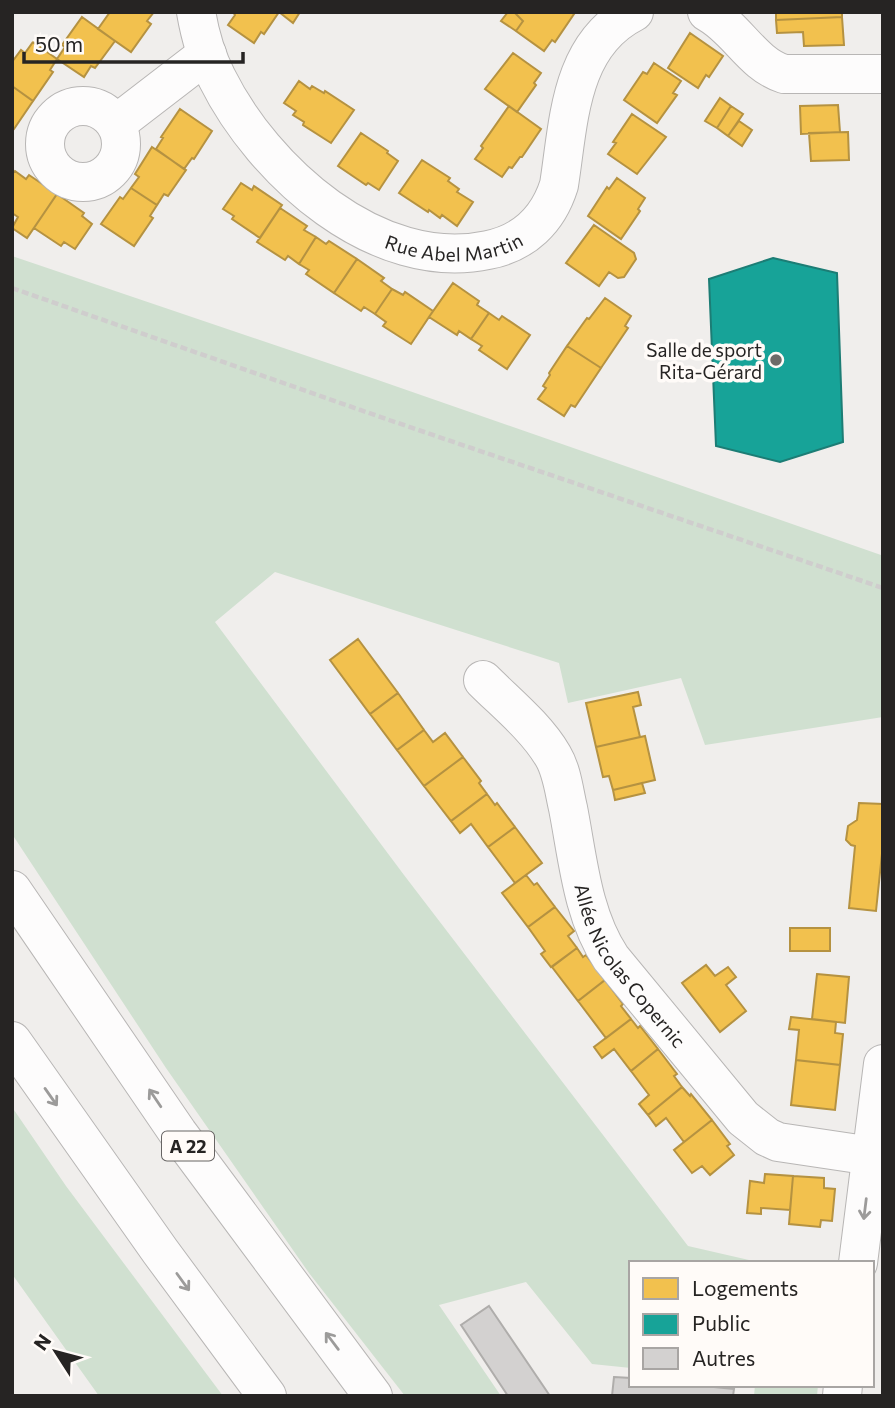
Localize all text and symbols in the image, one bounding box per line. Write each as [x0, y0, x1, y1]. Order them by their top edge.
scale bar [24, 21, 243, 65]
text: 50 m [35, 31, 83, 56]
street label: Rue Abel Martin [382, 227, 526, 265]
place label: Salle de sport Rita-Gérard [646, 338, 762, 383]
marker: Salle de sport Rita-Gérard [768, 352, 784, 368]
street label: Allée Nicolas Copernic [571, 881, 691, 1052]
one-way arrow [44, 1087, 58, 1106]
one-way arrow [147, 1089, 162, 1108]
road number: A 22 [162, 1132, 214, 1161]
one-way arrow [859, 1197, 872, 1220]
legend [629, 1261, 874, 1387]
one-way arrow [175, 1272, 190, 1291]
text: Logements [692, 1275, 798, 1300]
text: Public [692, 1310, 750, 1335]
north arrow [21, 1317, 91, 1387]
text: N [28, 1329, 55, 1354]
one-way arrow [325, 1332, 340, 1351]
text: Autres [692, 1345, 755, 1370]

